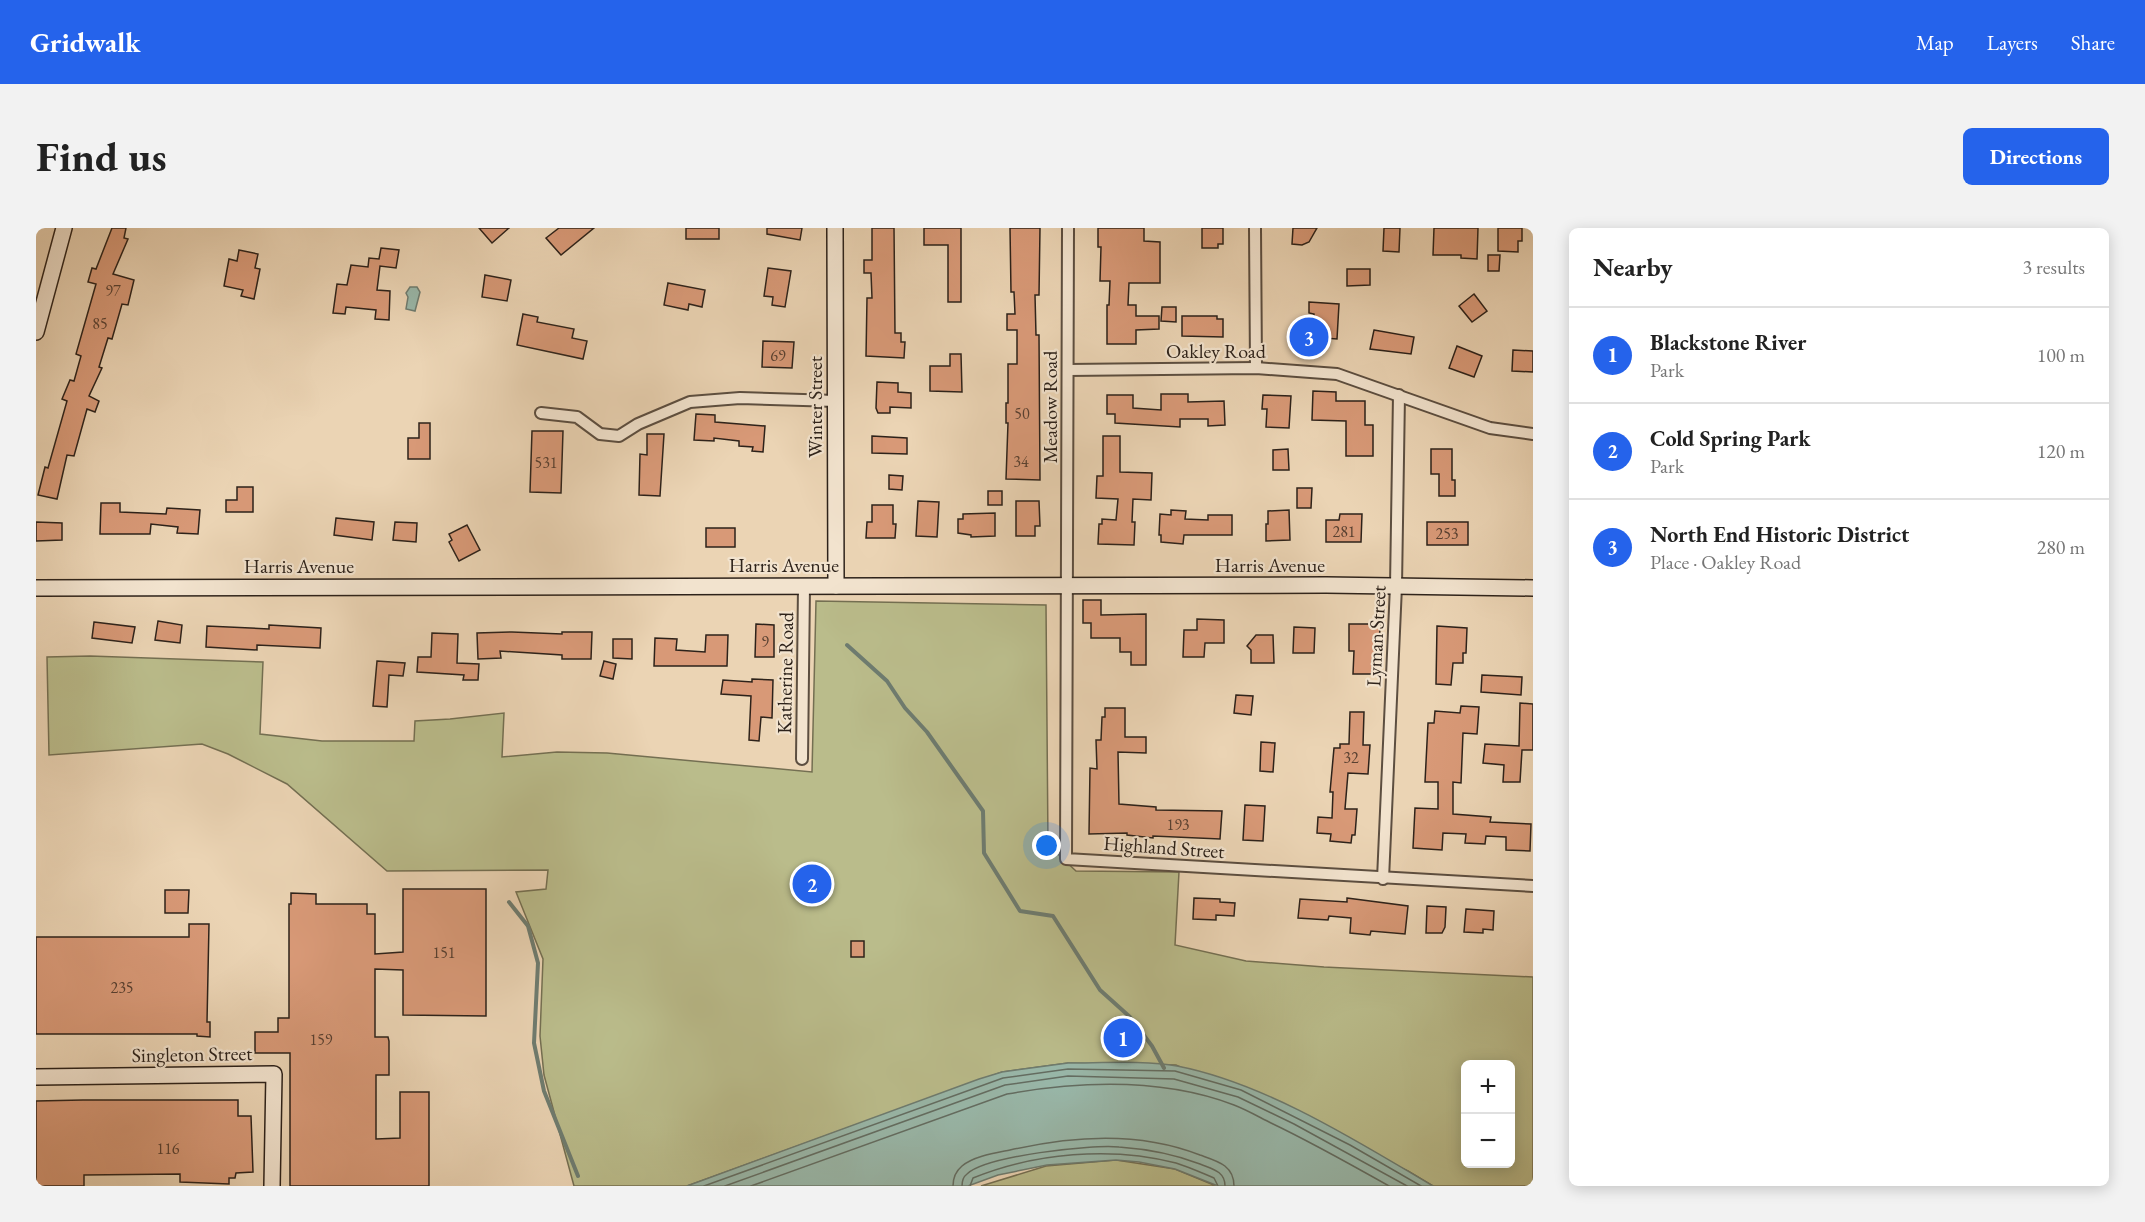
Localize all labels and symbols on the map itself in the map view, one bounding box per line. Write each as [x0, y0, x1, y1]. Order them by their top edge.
house number: 97 [105, 280, 121, 301]
house number: 85 [92, 313, 108, 334]
pin: 3 [1290, 314, 1328, 360]
street label: Oakley Road [1166, 338, 1267, 364]
house number: 69 [770, 345, 786, 366]
street label: Meadow Road [1037, 350, 1063, 463]
street label: Winter Street [802, 355, 828, 458]
house number: 50 [1014, 403, 1030, 424]
house number: 34 [1013, 451, 1029, 472]
house number: 531 [534, 452, 558, 473]
house number: 281 [1332, 521, 1356, 542]
house number: 253 [1435, 523, 1459, 544]
street label: Harris Avenue [729, 552, 839, 578]
street label: Harris Avenue [1215, 552, 1325, 578]
street label: Harris Avenue [244, 553, 354, 579]
street label: Lyman Street [1360, 584, 1392, 687]
street label: Katherine Road [771, 611, 799, 734]
house number: 9 [761, 631, 769, 652]
house number: 32 [1343, 747, 1359, 768]
house number: 193 [1166, 814, 1190, 835]
street label: Highland Street [1102, 830, 1226, 864]
your location [1032, 831, 1061, 860]
pin: 2 [792, 862, 832, 906]
house number: 151 [432, 942, 456, 963]
house number: 235 [110, 977, 134, 998]
pin: 1 [1104, 1016, 1142, 1060]
house number: 159 [309, 1029, 333, 1050]
street label: Singleton Street [131, 1040, 253, 1068]
house number: 116 [156, 1138, 180, 1159]

